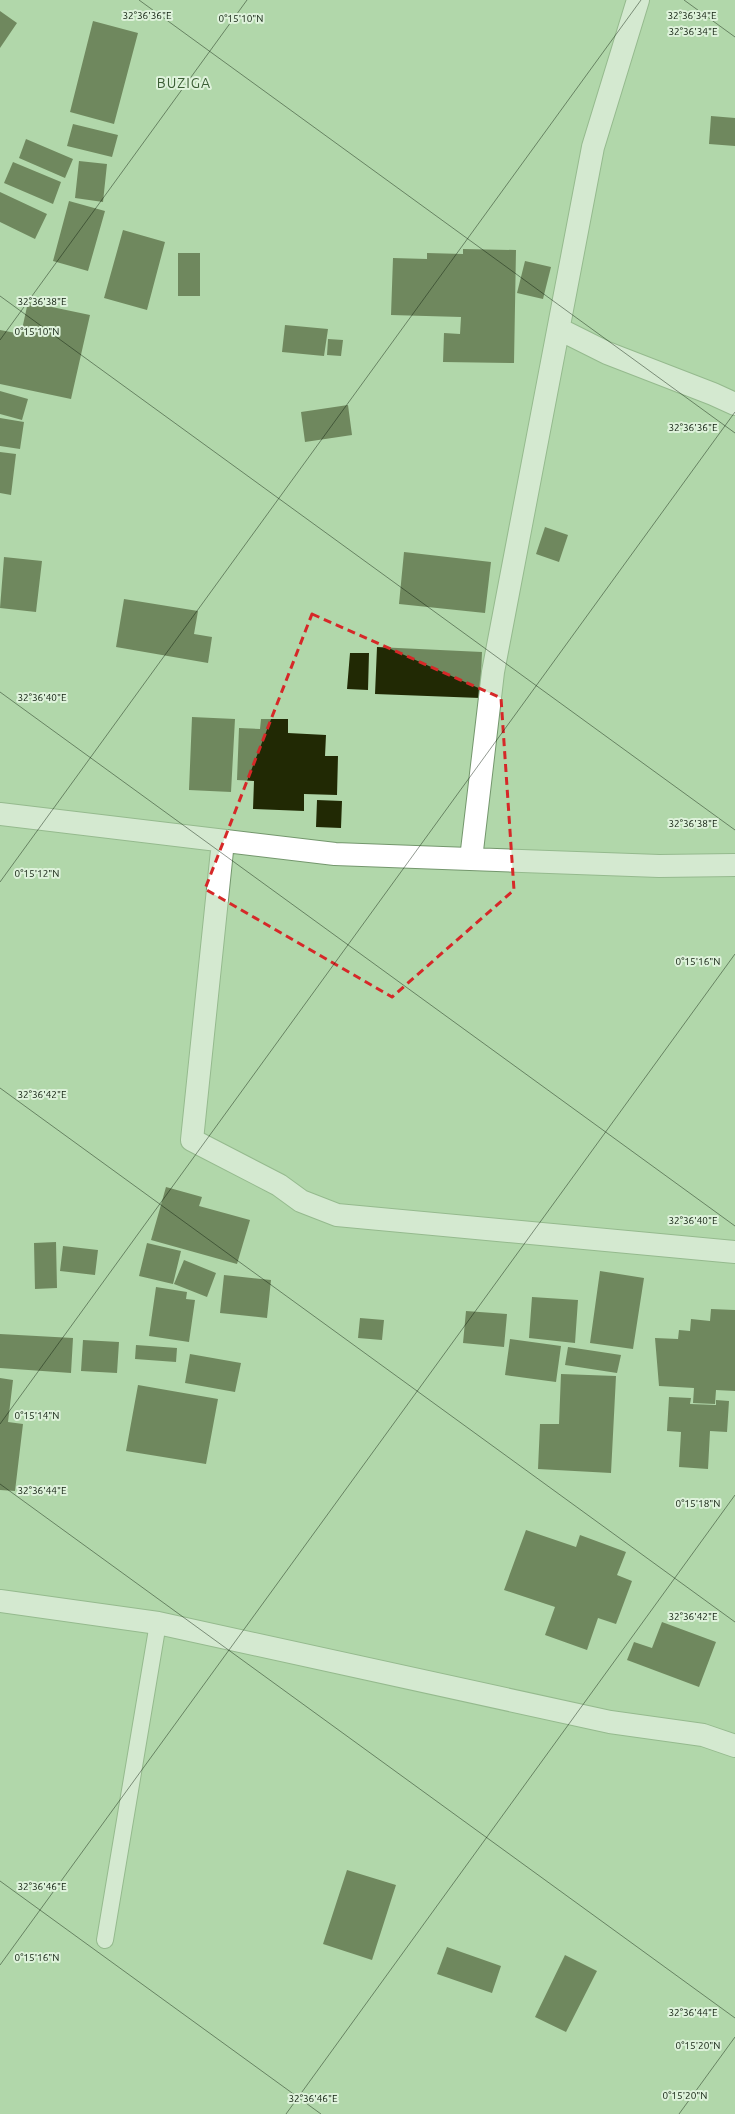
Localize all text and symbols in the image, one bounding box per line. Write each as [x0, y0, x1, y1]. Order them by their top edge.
text: 32°36'36"E [122, 10, 172, 21]
text: 32°36'34"E [667, 10, 717, 21]
text: 0°15'10"N [219, 13, 263, 24]
text: 32°36'34"E [668, 26, 718, 37]
district label: BUZIGA [157, 75, 211, 91]
text: 32°36'38"E [17, 296, 67, 307]
text: 0°15'10"N [15, 326, 59, 337]
text: 32°36'36"E [668, 422, 718, 433]
text: 32°36'40"E [17, 692, 67, 703]
text: 32°36'38"E [668, 818, 718, 829]
text: 0°15'12"N [15, 868, 59, 879]
text: 0°15'16"N [676, 956, 720, 967]
text: 32°36'42"E [17, 1089, 67, 1100]
text: 32°36'40"E [668, 1215, 718, 1226]
text: 0°15'14"N [15, 1410, 59, 1421]
text: 32°36'44"E [17, 1485, 67, 1496]
text: 0°15'18"N [676, 1498, 720, 1509]
text: 32°36'42"E [668, 1611, 718, 1622]
text: 32°36'46"E [17, 1881, 67, 1892]
text: 0°15'16"N [15, 1952, 59, 1963]
text: 32°36'44"E [668, 2007, 718, 2018]
text: 0°15'20"N [676, 2040, 720, 2051]
text: 0°15'20"N [663, 2090, 707, 2101]
text: 32°36'46"E [288, 2093, 338, 2104]

